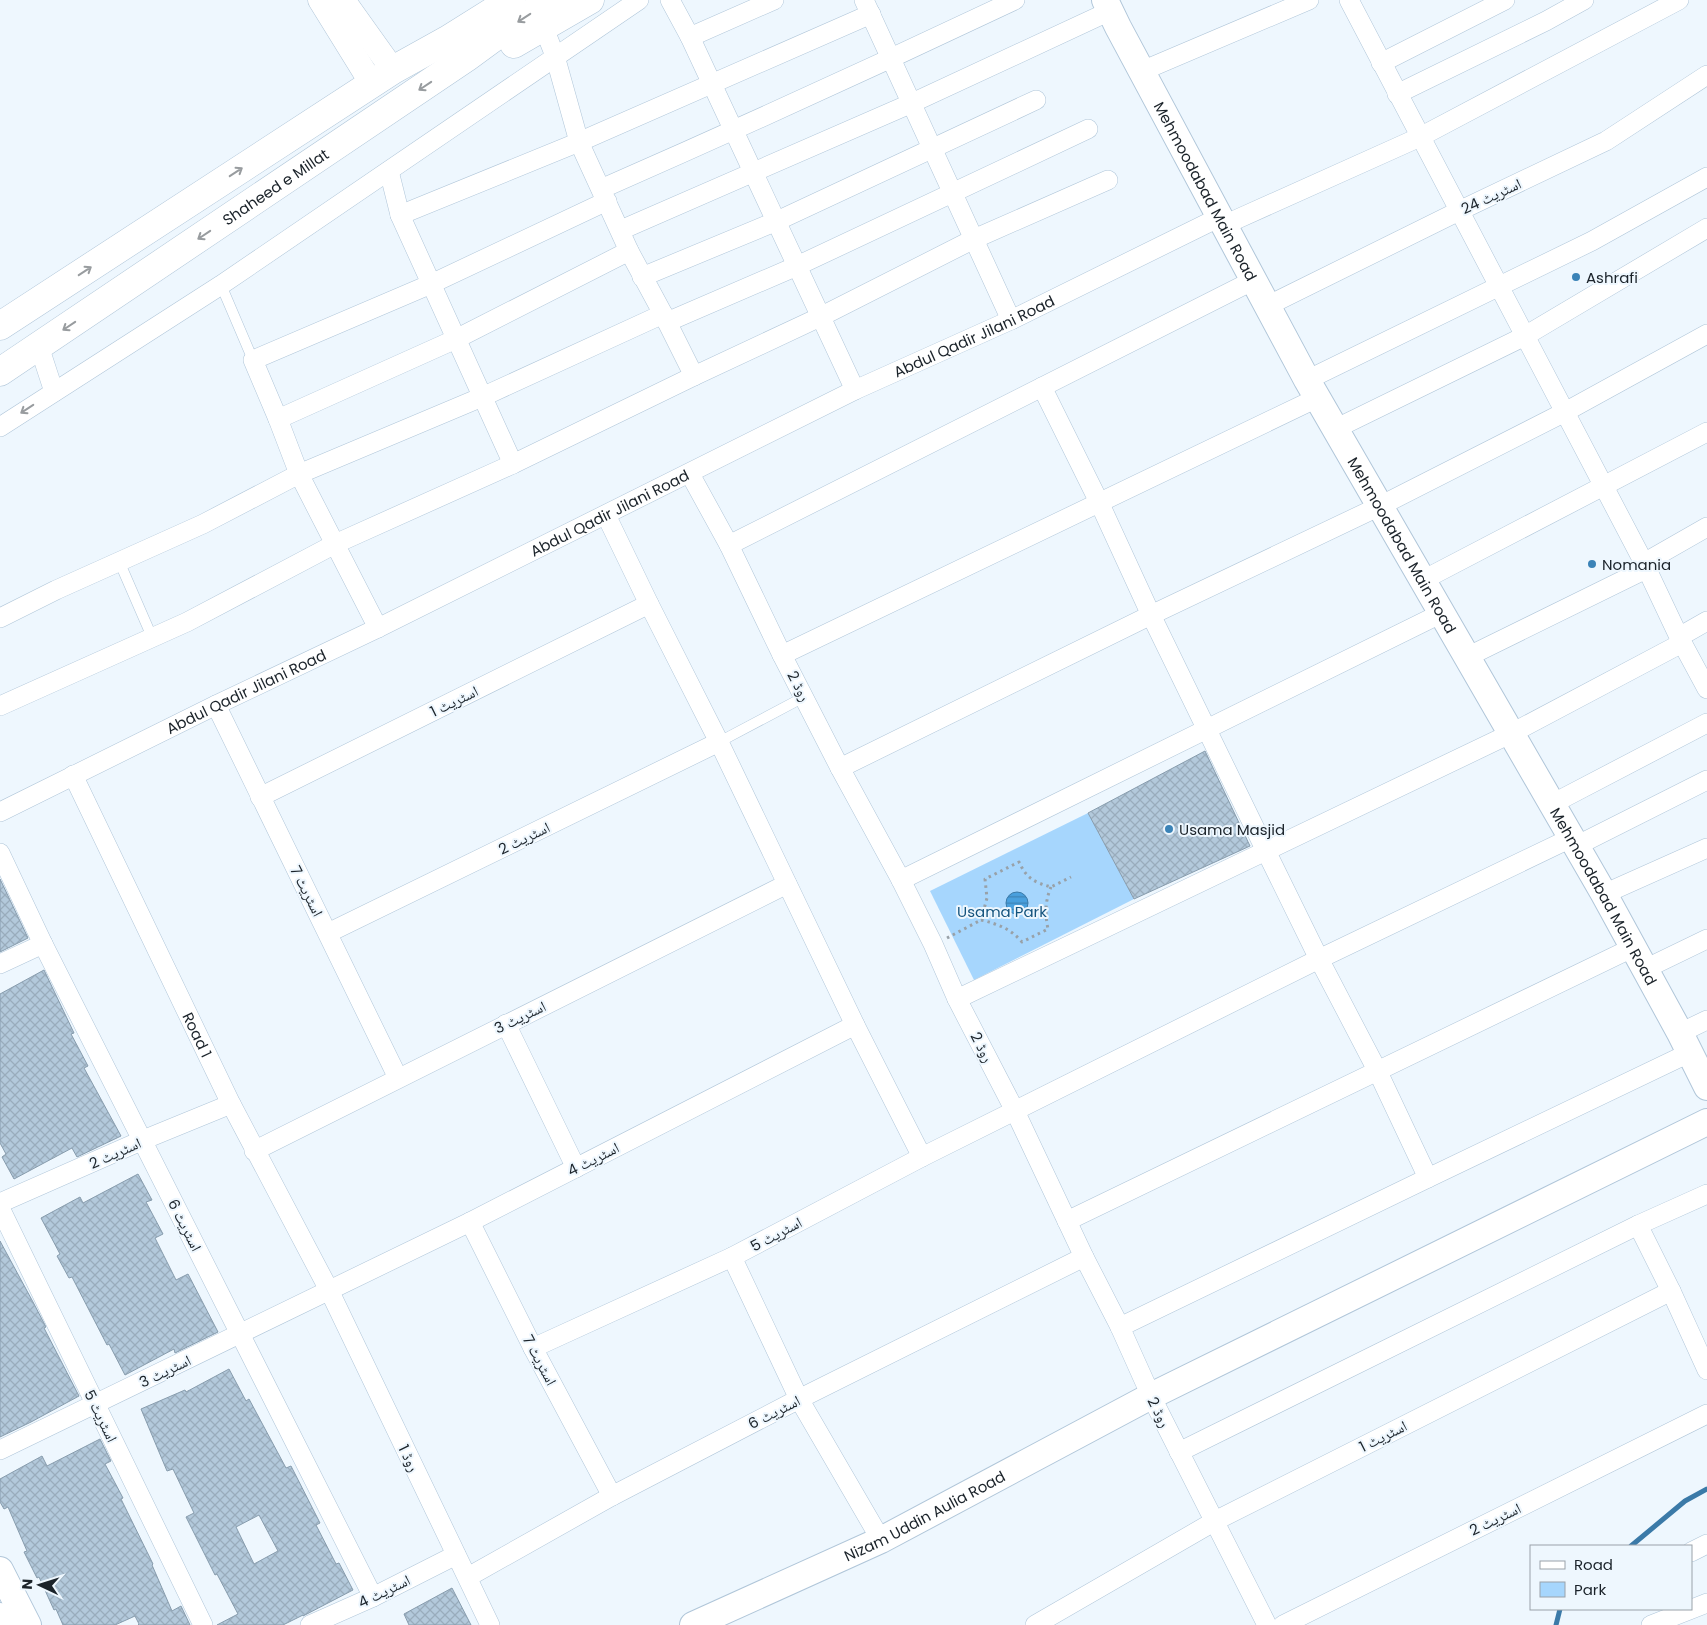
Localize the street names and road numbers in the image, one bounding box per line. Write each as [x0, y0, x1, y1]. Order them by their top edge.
street label: Mehmoodabad Main Road [1149, 98, 1262, 284]
street label: Shaheed e Millat [218, 143, 333, 230]
street label: اسٹریٹ 24 [1457, 173, 1525, 219]
street label: Abdul Qadir Jilani Road [890, 290, 1058, 382]
street label: Mehmoodabad Main Road [1343, 453, 1462, 637]
street label: Abdul Qadir Jilani Road [526, 464, 692, 561]
street label: Abdul Qadir Jilani Road [162, 644, 329, 739]
street label: روڈ 2 [782, 667, 816, 705]
street label: اسٹریٹ 1 [426, 680, 482, 722]
street label: Mehmoodabad Main Road [1546, 804, 1662, 989]
street label: اسٹریٹ 2 [495, 817, 553, 859]
street label: اسٹریٹ 7 [285, 862, 329, 920]
street label: اسٹریٹ 3 [491, 995, 549, 1039]
street label: Road 1 [178, 1009, 217, 1061]
street label: روڈ 2 [965, 1028, 999, 1066]
street label: اسٹریٹ 2 [86, 1132, 144, 1174]
street label: اسٹریٹ 4 [563, 1137, 623, 1181]
street label: اسٹریٹ 6 [163, 1195, 207, 1255]
street label: اسٹریٹ 5 [746, 1212, 806, 1256]
street label: اسٹریٹ 7 [518, 1331, 562, 1389]
street label: اسٹریٹ 3 [136, 1349, 194, 1393]
street label: اسٹریٹ 5 [79, 1386, 123, 1446]
street label: اسٹریٹ 6 [744, 1390, 804, 1434]
street label: روڈ 2 [1143, 1393, 1175, 1431]
street label: اسٹریٹ 1 [1355, 1415, 1411, 1457]
street label: روڈ 1 [393, 1441, 425, 1475]
street label: Nizam Uddin Aulia Road [841, 1465, 1009, 1566]
street label: اسٹریٹ 2 [1466, 1498, 1524, 1540]
street label: اسٹریٹ 4 [354, 1569, 414, 1613]

